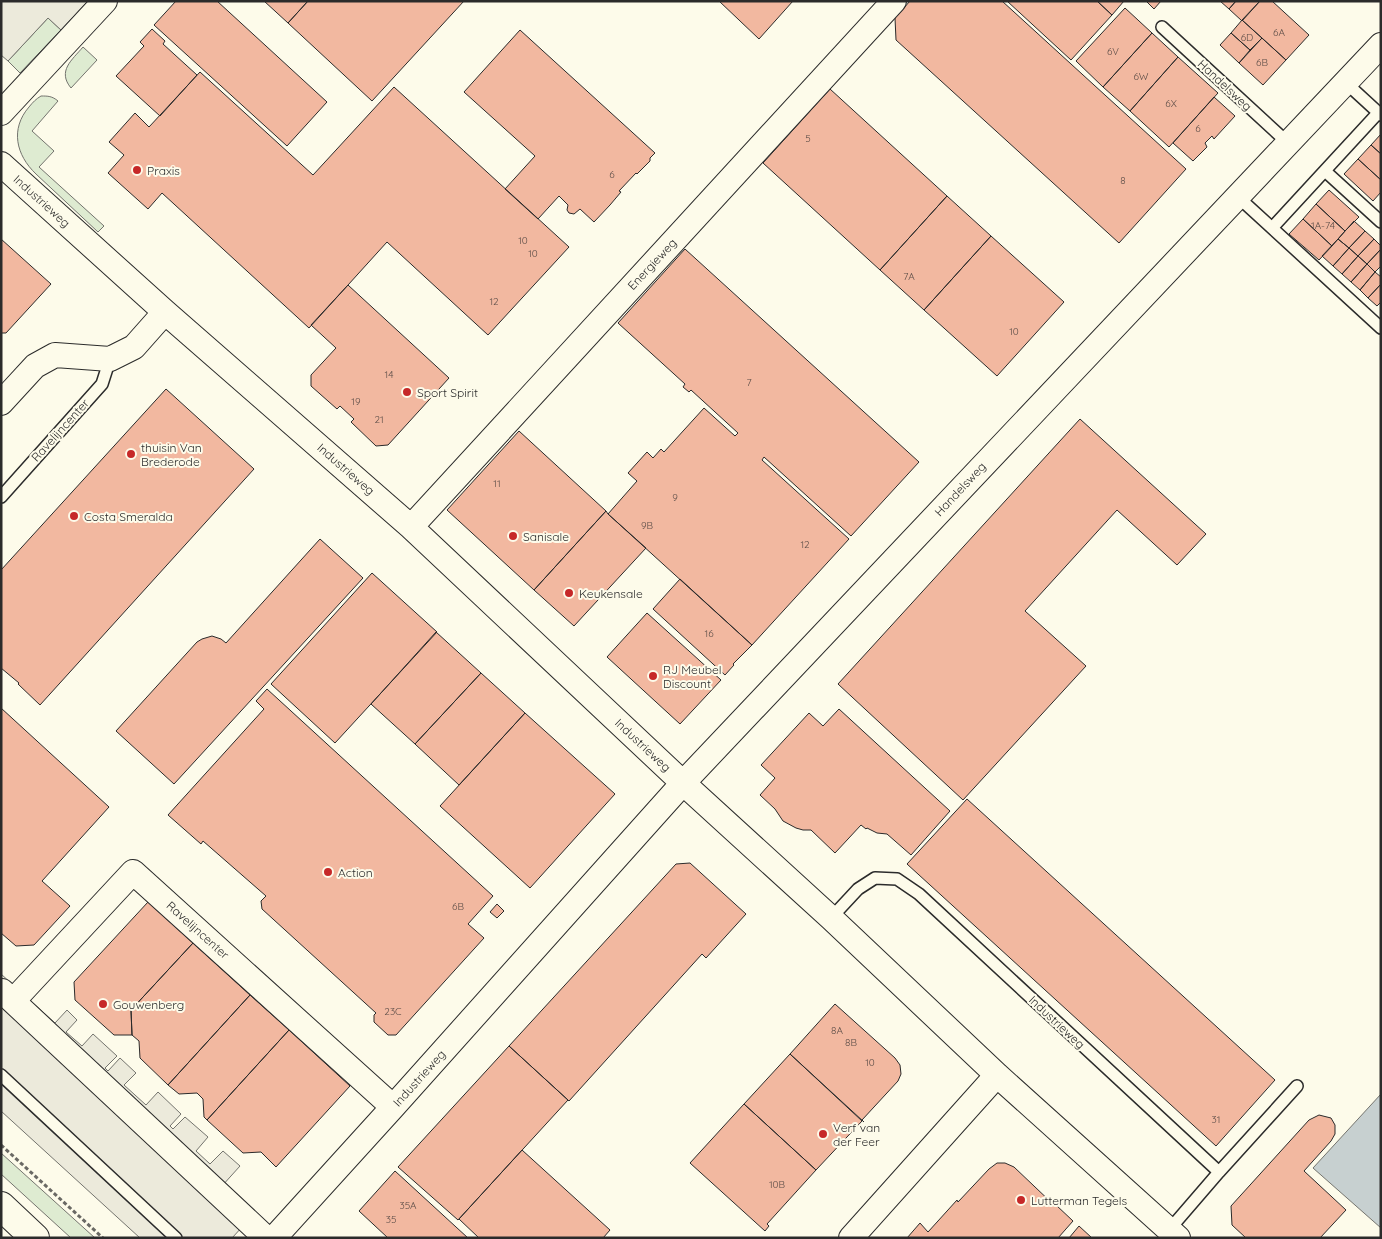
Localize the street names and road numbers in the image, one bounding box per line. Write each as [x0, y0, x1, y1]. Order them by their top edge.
street label: Handelsweg [1195, 56, 1255, 114]
street label: Industrieweg [11, 172, 73, 230]
street label: Energieweg [624, 235, 680, 293]
street label: Ravelijncenter [28, 395, 92, 464]
street label: Industrieweg [314, 440, 378, 498]
street label: Handelsweg [931, 459, 989, 519]
street label: Industrieweg [612, 715, 674, 775]
street label: Ravelijncenter [164, 898, 233, 962]
street label: Industrieweg [1026, 992, 1088, 1052]
street label: Industrieweg [390, 1047, 448, 1109]

